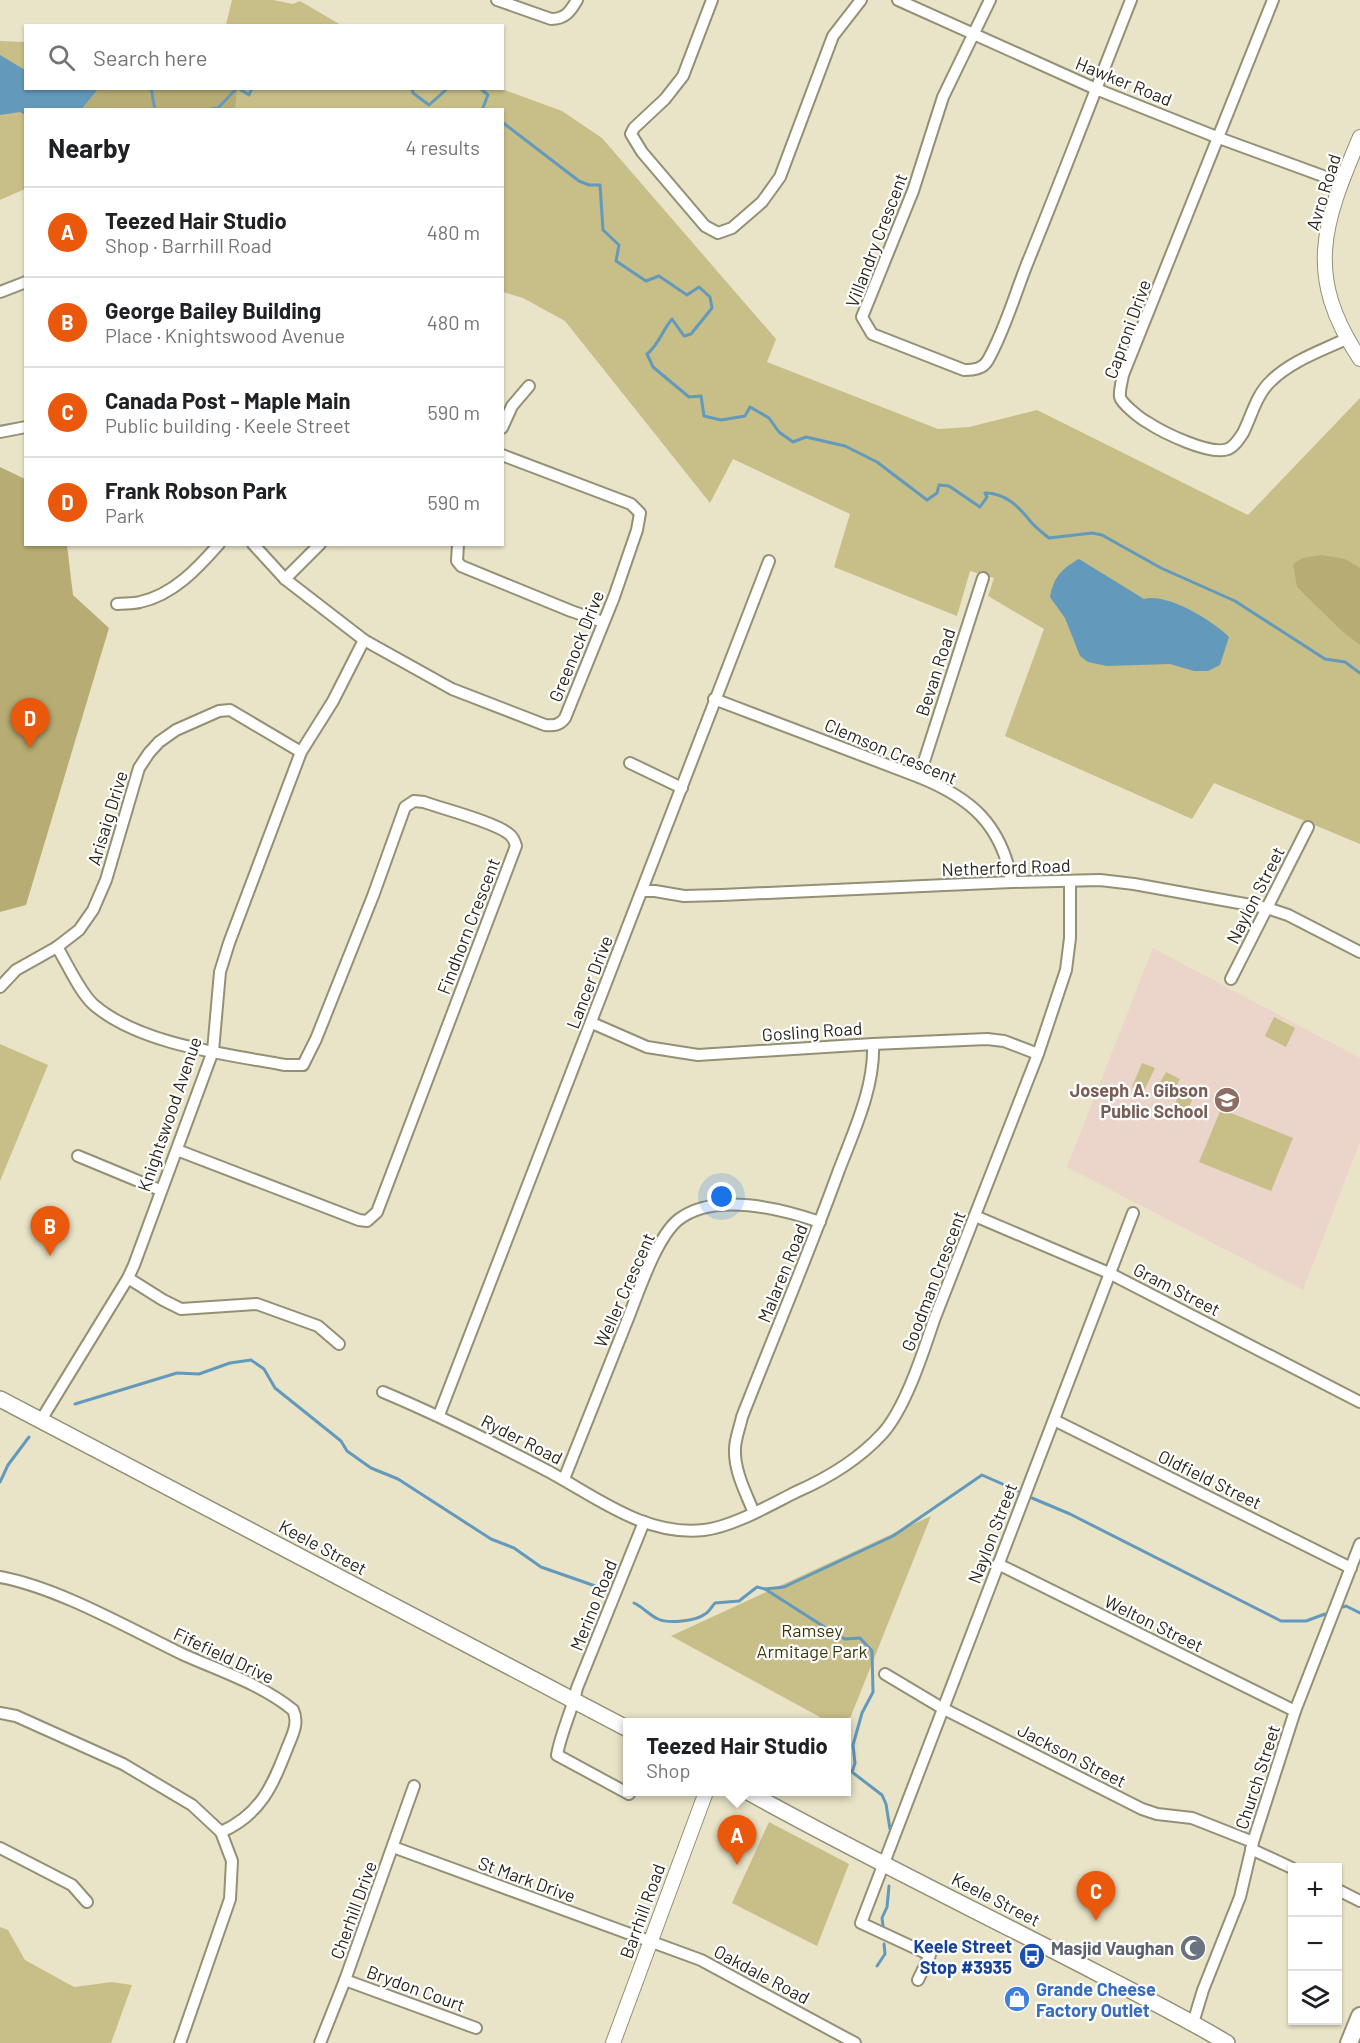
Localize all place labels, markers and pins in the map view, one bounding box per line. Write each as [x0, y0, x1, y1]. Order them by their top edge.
pin: D [10, 698, 50, 748]
place label: Joseph A. Gibson Public School [1070, 1079, 1208, 1122]
school or university icon: Joseph A. Gibson Public School [1212, 1085, 1242, 1115]
pin: B [31, 1206, 70, 1256]
pin: A [718, 1816, 756, 1865]
pin: C [1076, 1872, 1116, 1921]
mosque icon: Masjid Vaughan [1178, 1933, 1208, 1963]
place label: Keele Street Stop #3935 [913, 1935, 1012, 1978]
place label: Masjid Vaughan [1051, 1937, 1174, 1959]
bus stop icon: Keele Street Stop #3935 [1017, 1941, 1047, 1971]
place label: Grande Cheese Factory Outlet [1036, 1978, 1156, 2021]
shop icon: Grande Cheese Factory Outlet [1002, 1984, 1032, 2014]

